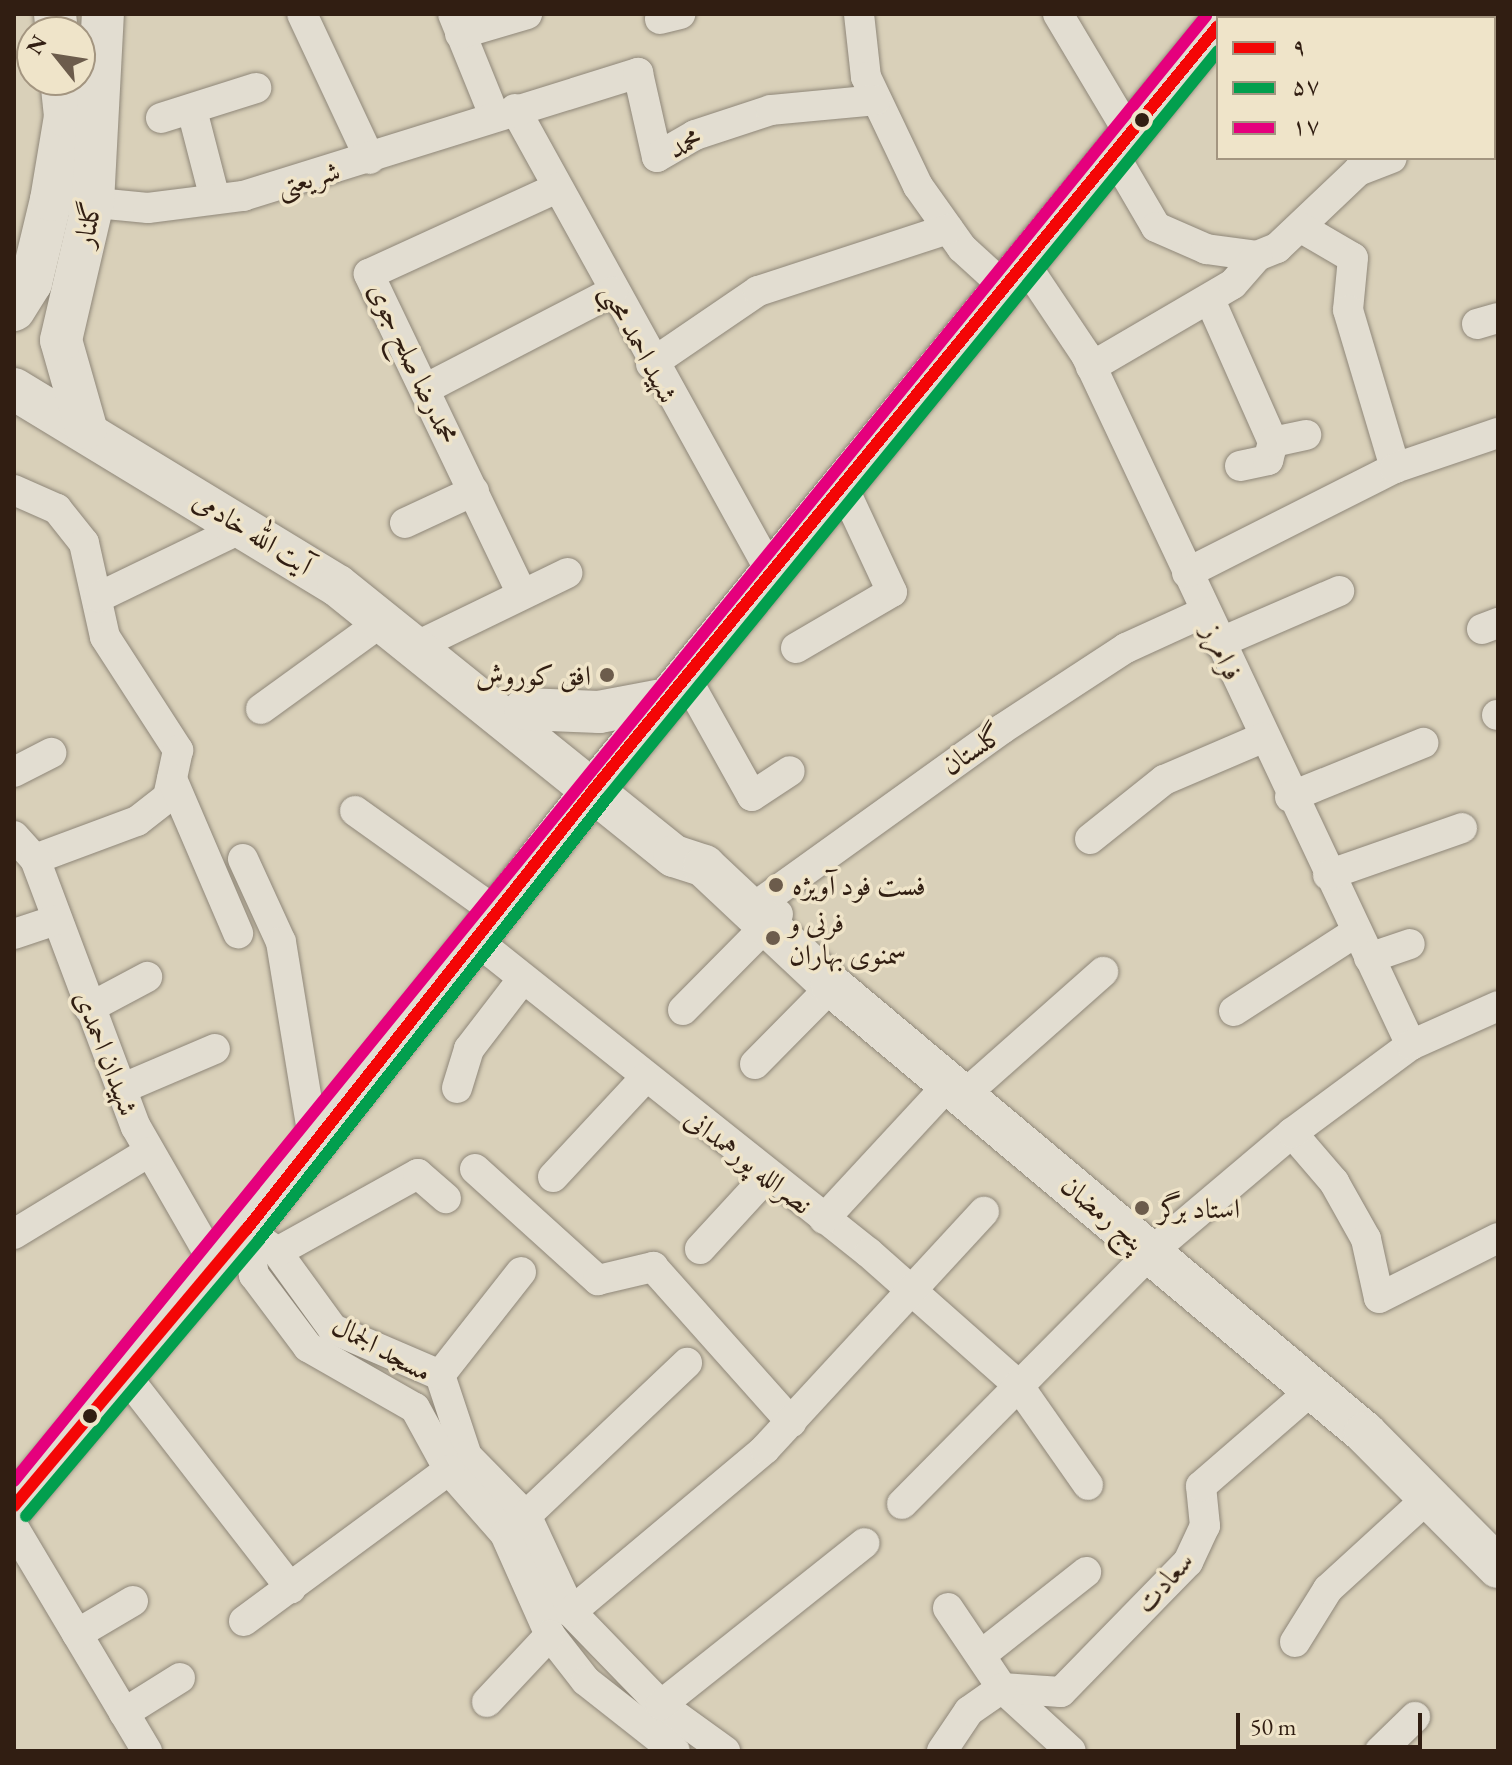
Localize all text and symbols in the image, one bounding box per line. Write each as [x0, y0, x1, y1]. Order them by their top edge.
north arrow [16, 16, 96, 96]
legend [1216, 16, 1496, 160]
text: N [20, 30, 54, 60]
text: ۹ [1292, 30, 1306, 61]
text: ۵۷ [1292, 70, 1320, 101]
text: ۱۷ [1292, 110, 1320, 141]
unlabelled marker [1134, 112, 1150, 128]
street label: محمد [663, 121, 707, 165]
street label: شریعتی [272, 153, 344, 203]
street label: گلنار [66, 198, 108, 250]
street label: محمدرضا صلح جوی [362, 277, 466, 449]
street label: شهید احمد محبی [594, 277, 686, 409]
street label: آیت الله خادمی [187, 482, 319, 582]
street label: فرامرز [1196, 619, 1250, 685]
place label: افق کوروش [476, 658, 591, 692]
marker: افق کوروش [598, 666, 616, 684]
street label: گلستان [935, 716, 1009, 782]
place label: فست فود آویژه [792, 868, 926, 902]
marker: فست فود آویژه [767, 876, 785, 894]
place label: فرنی و سمنوی بهاران [789, 905, 907, 971]
marker: فرنی و سمنوی بهاران [764, 929, 782, 947]
street label: شهیدان احمدی [68, 986, 146, 1120]
street label: نصرالله پورهمدانی [679, 1101, 819, 1221]
street label: پنج رمضان [1054, 1168, 1154, 1258]
place label: استاد برگر [1158, 1191, 1240, 1225]
marker: استاد برگر [1133, 1199, 1151, 1217]
street label: مسجد الجمال [326, 1308, 438, 1388]
unlabelled marker [82, 1408, 98, 1424]
street label: سعادت [1128, 1544, 1200, 1620]
scale bar [1240, 1697, 1426, 1747]
text: 50 m [1250, 1711, 1297, 1742]

